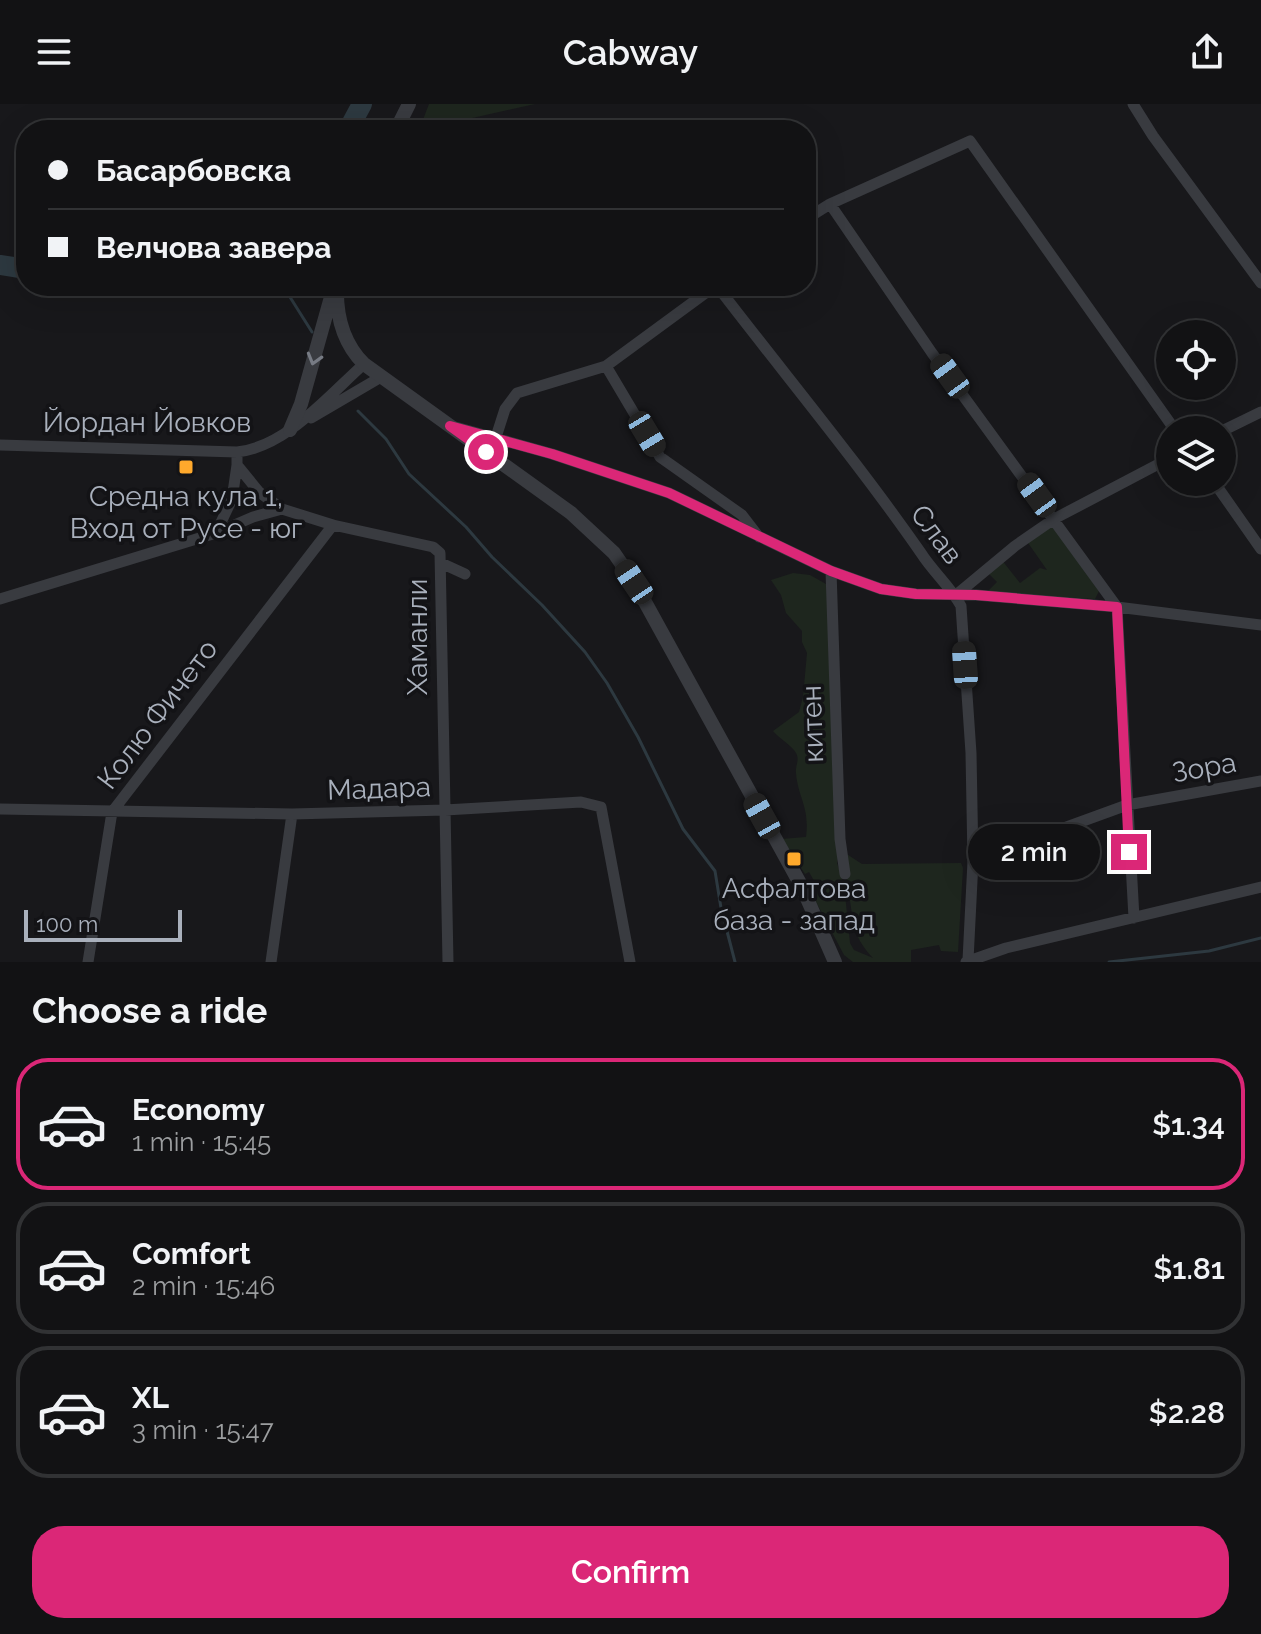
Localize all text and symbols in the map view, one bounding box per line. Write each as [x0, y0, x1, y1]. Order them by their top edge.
icon: menu [32, 30, 76, 74]
icon: share [1185, 30, 1229, 74]
text: Cabway [563, 31, 698, 73]
text: Басарбовска [96, 153, 291, 188]
text: Велчова завера [96, 230, 332, 265]
map controls [1156, 320, 1236, 496]
button: locate [1156, 320, 1236, 400]
car [926, 350, 974, 402]
one-way arrow [307, 351, 323, 365]
street label: Йордан Йовков [43, 406, 251, 439]
car [624, 407, 670, 461]
button: layers [1156, 416, 1236, 496]
route start [468, 434, 504, 470]
marker: Средна кула 1, Вход от Русе - юг [177, 458, 195, 476]
car [1013, 469, 1061, 521]
place label: Средна кула 1, Вход от Русе - юг [70, 480, 302, 545]
street label: Слав [904, 498, 969, 570]
car [611, 555, 657, 609]
street label: Хаманли [401, 579, 434, 695]
street label: Колю Фичето [90, 633, 224, 796]
car [951, 640, 979, 690]
street label: китен [795, 685, 830, 763]
street label: Зора [1169, 746, 1239, 789]
street label: Мадара [327, 770, 431, 807]
car [740, 789, 784, 843]
callout: 2 min [969, 824, 1101, 880]
route end [1111, 834, 1147, 870]
text: 2 min [1001, 837, 1067, 867]
marker: Асфалтова база - запад [785, 850, 803, 868]
place label: Асфалтова база - запад [713, 872, 875, 937]
scale bar [24, 906, 182, 942]
text: 100 m [36, 911, 98, 937]
text: Choose a ride [32, 989, 267, 1031]
icon: car [36, 1088, 108, 1160]
text: Economy [132, 1092, 265, 1127]
text: $1.34 [1152, 1107, 1225, 1142]
text: 1 min · 15:45 [132, 1127, 271, 1157]
icon: car [36, 1232, 108, 1304]
text: Comfort [132, 1236, 251, 1271]
text: $1.81 [1153, 1251, 1225, 1286]
text: 2 min · 15:46 [132, 1271, 275, 1301]
icon: car [36, 1376, 108, 1448]
text: XL [132, 1380, 169, 1415]
text: $2.28 [1149, 1395, 1225, 1430]
text: 3 min · 15:47 [132, 1415, 274, 1445]
button: Confirm [32, 1526, 1229, 1618]

